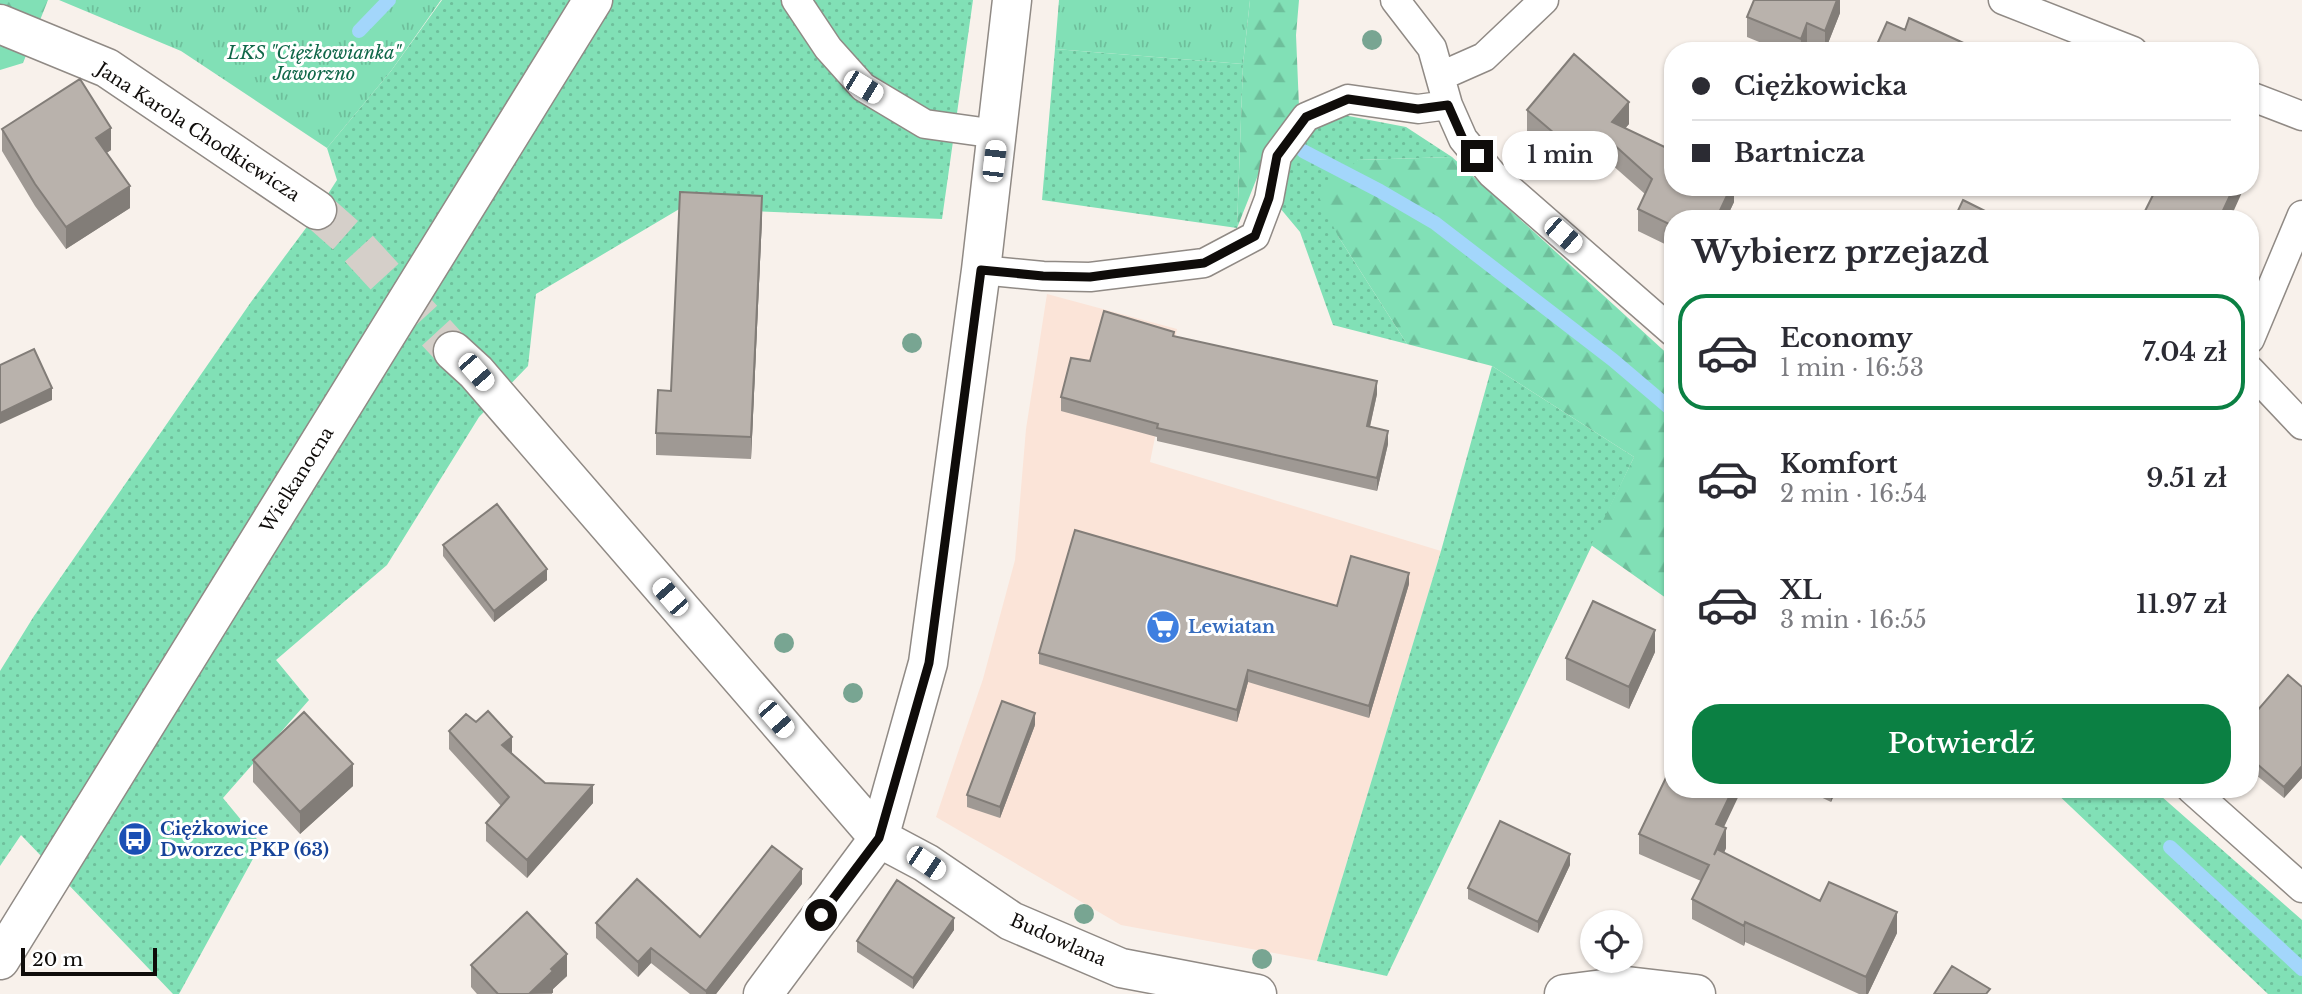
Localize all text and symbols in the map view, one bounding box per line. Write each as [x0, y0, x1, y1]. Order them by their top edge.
park label: LKS "Ciężkowianka" Jaworzno [226, 42, 402, 85]
street label: Jana Karola Chodkiewicza [91, 57, 304, 206]
car [840, 67, 887, 107]
text: Ciężkowicka [1734, 70, 1907, 102]
callout: 1 min [1502, 132, 1617, 180]
text: Bartnicza [1734, 137, 1865, 169]
car [982, 139, 1007, 183]
route end [1461, 140, 1493, 172]
text: 1 min [1527, 141, 1593, 169]
car [1541, 213, 1586, 257]
text: Wybierz przejazd [1692, 232, 1989, 272]
icon: car [1696, 321, 1759, 384]
text: Economy [1780, 322, 1913, 354]
text: 7.04 zł [2142, 336, 2227, 368]
car [455, 349, 498, 395]
text: 1 min · 16:53 [1780, 354, 1924, 382]
street label: Wielkanocna [255, 423, 338, 538]
icon: car [1696, 447, 1759, 510]
text: Komfort [1780, 448, 1898, 480]
text: 9.51 zł [2146, 462, 2227, 494]
text: 2 min · 16:54 [1780, 480, 1927, 508]
icon: car [1696, 573, 1759, 636]
car [649, 574, 692, 620]
text: XL [1780, 574, 1822, 606]
text: 11.97 zł [2136, 588, 2227, 620]
text: 3 min · 16:55 [1780, 606, 1927, 634]
supermarket icon: Lewiatan [1144, 608, 1182, 646]
place label: Lewiatan [1188, 616, 1275, 638]
car [755, 696, 798, 742]
button: Potwierdź [1692, 704, 2231, 784]
place label: Ciężkowice Dworzec PKP (63) [160, 818, 329, 861]
bus stop icon: Ciężkowice Dworzec PKP (63) [116, 820, 154, 858]
car [903, 843, 950, 883]
route start [805, 899, 837, 931]
street label: Budowlana [1007, 909, 1109, 971]
map controls [1580, 910, 1643, 973]
button: locate [1580, 910, 1643, 973]
scale bar [21, 945, 158, 977]
text: 20 m [32, 948, 83, 971]

